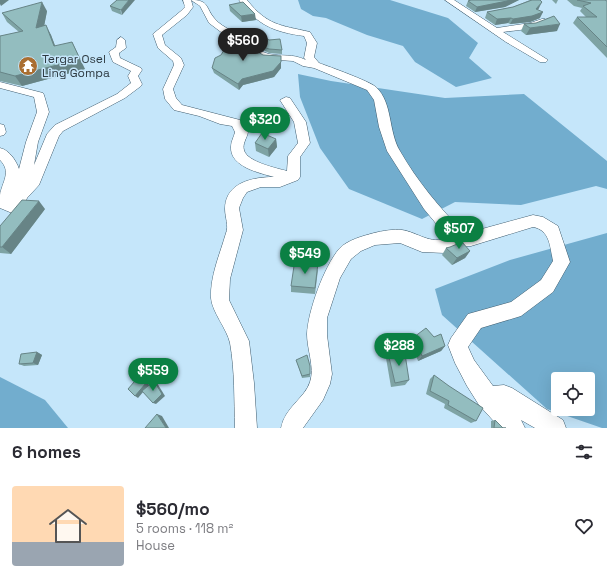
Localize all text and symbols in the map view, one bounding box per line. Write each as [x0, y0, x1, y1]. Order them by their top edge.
pin: $560 [219, 28, 267, 62]
text: $560 [227, 32, 259, 49]
place label: Tergar Osel Ling Gompa [42, 51, 110, 81]
temple icon: Tergar Osel Ling Gompa [17, 55, 39, 77]
pin: $320 [241, 107, 289, 141]
text: $320 [249, 111, 281, 128]
pin: $507 [435, 216, 483, 250]
text: $507 [443, 220, 475, 237]
pin: $549 [281, 241, 329, 275]
text: $549 [289, 245, 321, 262]
pin: $288 [375, 333, 423, 367]
text: $288 [383, 337, 415, 354]
pin: $559 [129, 358, 177, 392]
text: $559 [137, 362, 169, 379]
map controls [551, 372, 595, 416]
button: locate [551, 372, 595, 416]
text: 6 homes [12, 441, 81, 463]
icon: filters [573, 441, 595, 463]
text: $560/mo [136, 498, 210, 520]
icon: home [44, 502, 92, 550]
icon: heart [573, 515, 595, 537]
text: 5 rooms · 118 m² [136, 520, 233, 537]
text: House [136, 537, 175, 554]

